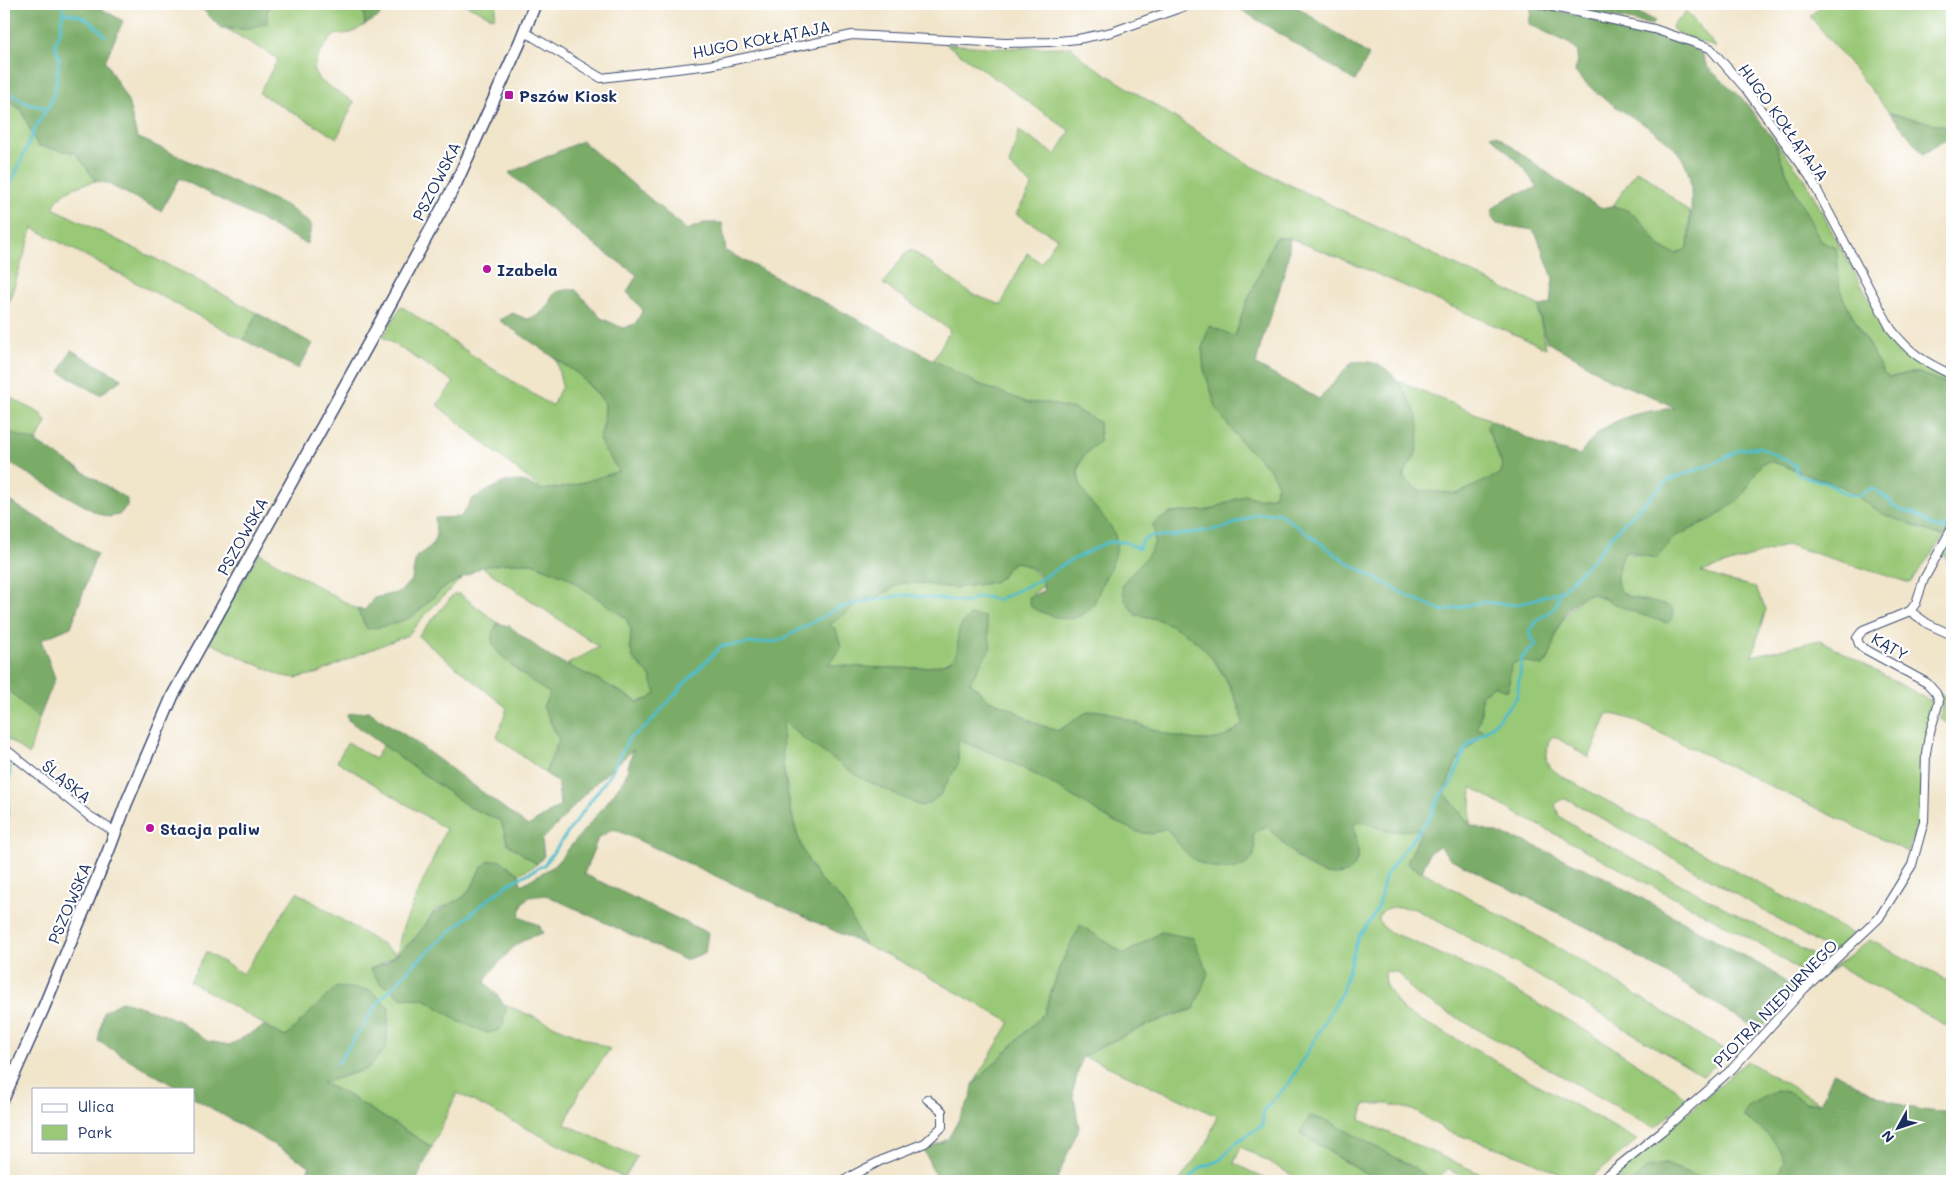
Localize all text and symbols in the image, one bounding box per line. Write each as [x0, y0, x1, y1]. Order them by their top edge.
street label: HUGO KOŁŁĄTAJA [690, 15, 832, 63]
street label: HUGO KOŁŁĄTAJA [1734, 59, 1834, 185]
place label: Pszów Kiosk [519, 85, 617, 106]
marker: Pszów Kiosk [503, 89, 515, 101]
street label: PSZOWSKA [407, 138, 465, 224]
place label: Izabela [497, 259, 558, 280]
marker: Izabela [481, 263, 493, 275]
street label: PSZOWSKA [212, 493, 272, 579]
street label: KĄTY [1868, 627, 1912, 665]
street label: ŚLĄSKA [38, 755, 96, 807]
place label: Stacja paliw [160, 818, 260, 839]
marker: Stacja paliw [144, 822, 156, 834]
street label: PSZOWSKA [43, 859, 95, 947]
street label: PIOTRA NIEDURNEGO [1708, 934, 1842, 1072]
legend [32, 1088, 195, 1152]
text: Ulica [78, 1096, 115, 1116]
north arrow [1874, 1102, 1924, 1152]
text: Park [78, 1122, 112, 1142]
text: N [1877, 1126, 1898, 1147]

